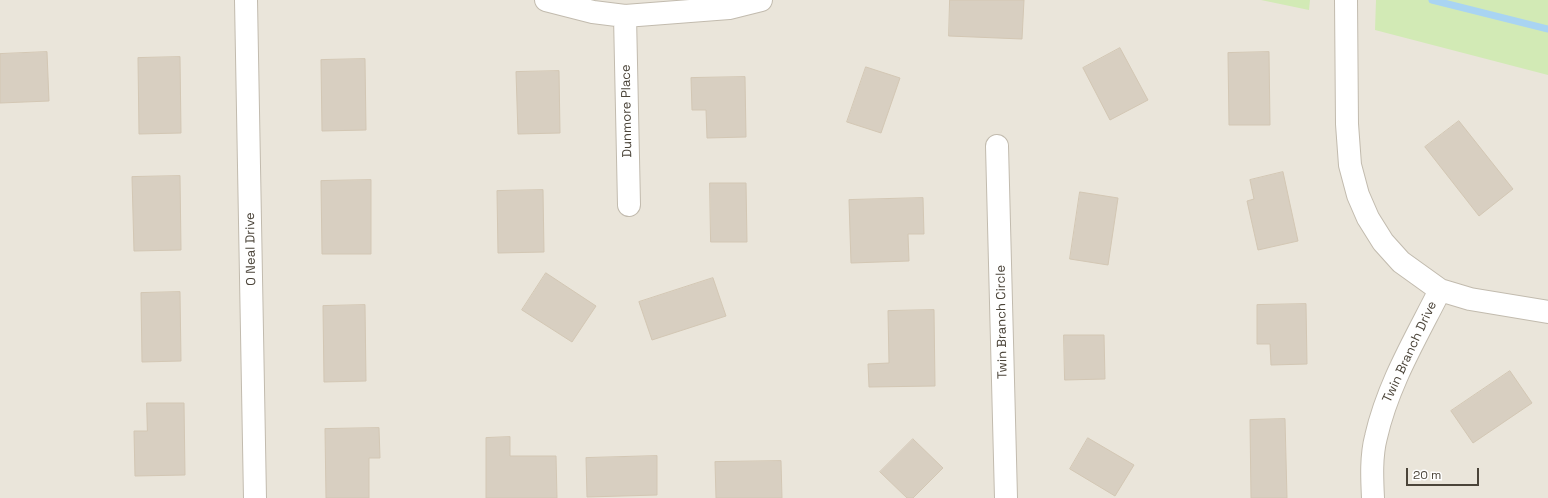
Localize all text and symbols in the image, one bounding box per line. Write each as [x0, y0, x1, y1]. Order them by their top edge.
street label: Dunmore Place [618, 64, 636, 158]
street label: O Neal Drive [243, 212, 259, 286]
street label: Twin Branch Circle [993, 265, 1011, 379]
street label: Twin Branch Drive [1380, 299, 1440, 405]
scale bar [1408, 460, 1481, 486]
text: 20 m [1413, 467, 1441, 483]

